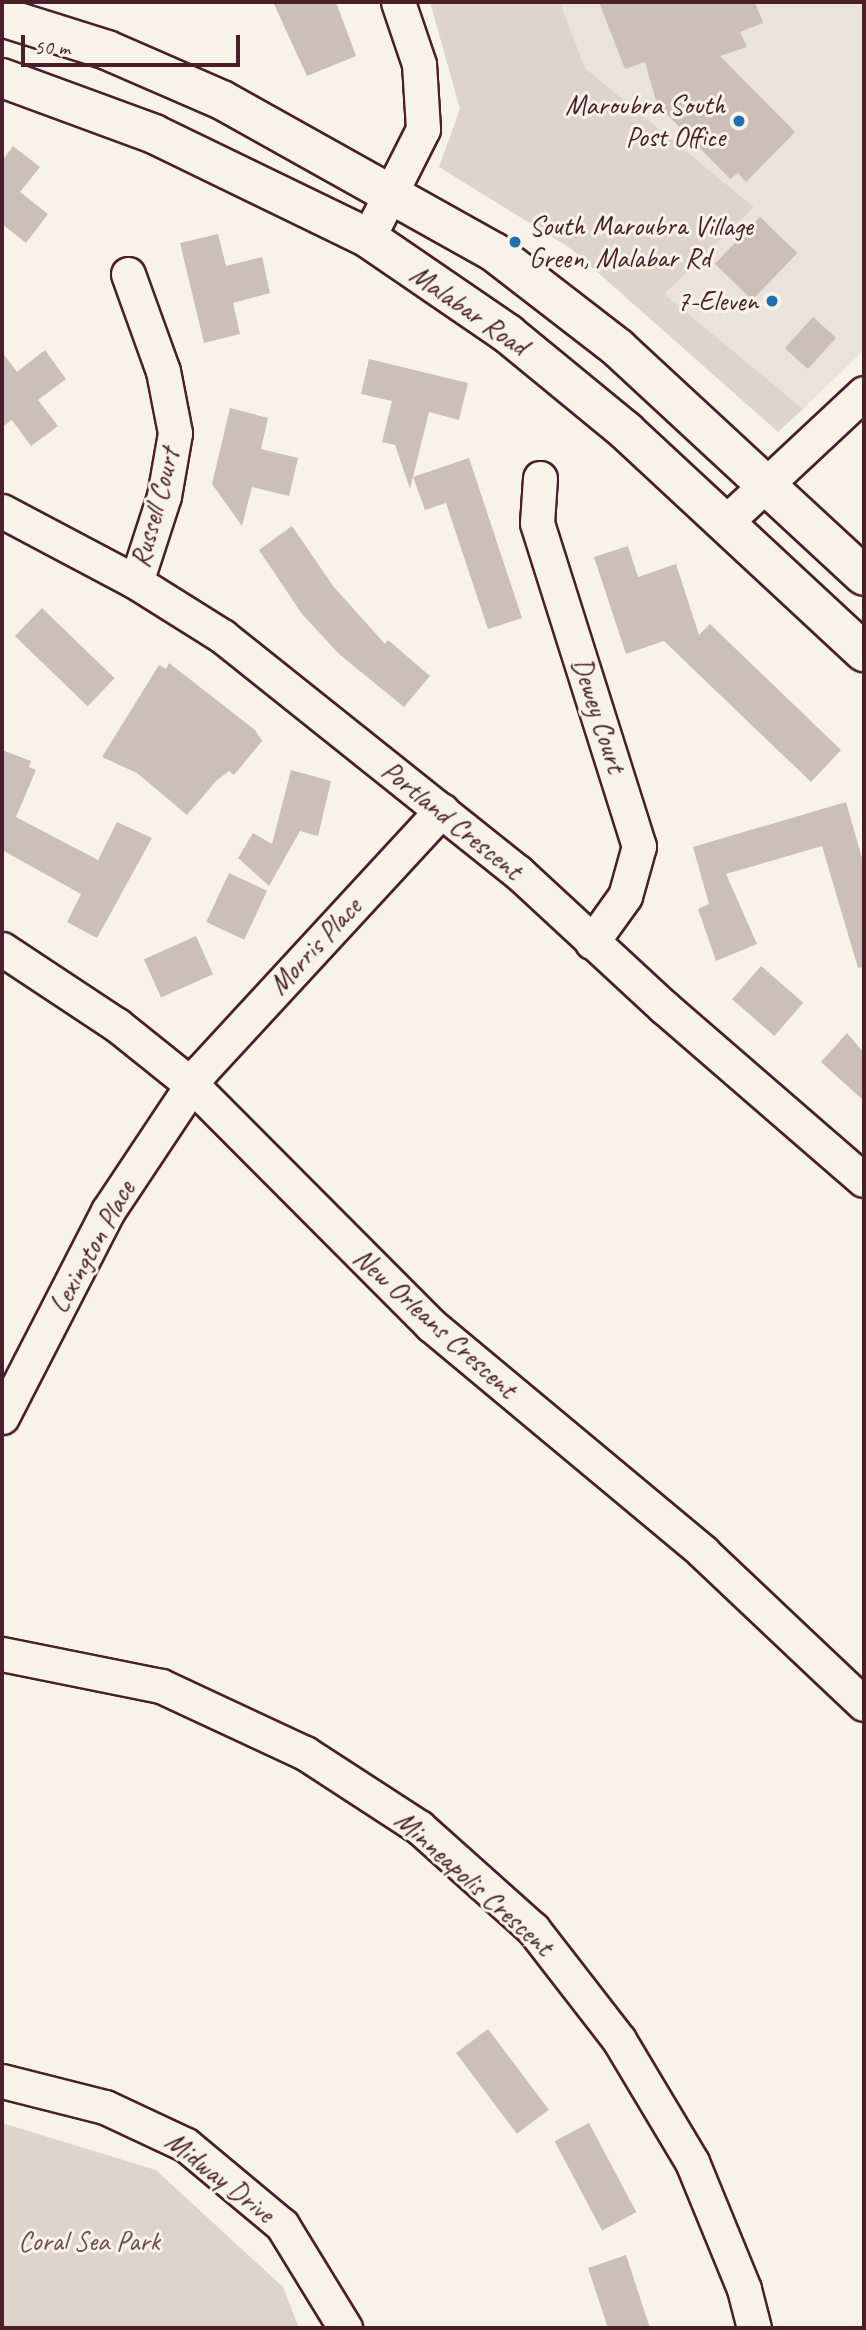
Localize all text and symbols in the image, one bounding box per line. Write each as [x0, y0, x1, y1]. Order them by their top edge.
scale bar [24, 21, 243, 65]
text: 50 m [34, 34, 70, 60]
place label: Maroubra South Post Office [565, 88, 725, 154]
marker: Maroubra South Post Office [731, 113, 747, 129]
place label: South Maroubra Village Green, Malabar Rd [529, 209, 754, 275]
marker: South Maroubra Village Green, Malabar Rd [507, 234, 523, 250]
street label: Malabar Road [404, 257, 534, 363]
place label: 7-Eleven [677, 284, 758, 318]
marker: 7-Eleven [764, 293, 780, 309]
street label: Russell Court [123, 445, 187, 571]
street label: Dewey Court [565, 654, 633, 776]
street label: Portland Crescent [375, 753, 529, 887]
street label: Morris Place [261, 890, 369, 1002]
street label: Lexington Place [42, 1175, 142, 1319]
street label: New Orleans Crescent [346, 1241, 524, 1405]
street label: Minneapolis Crescent [388, 1803, 560, 1963]
street label: Midway Drive [159, 2124, 281, 2230]
park label: Coral Sea Park [19, 2224, 159, 2258]

